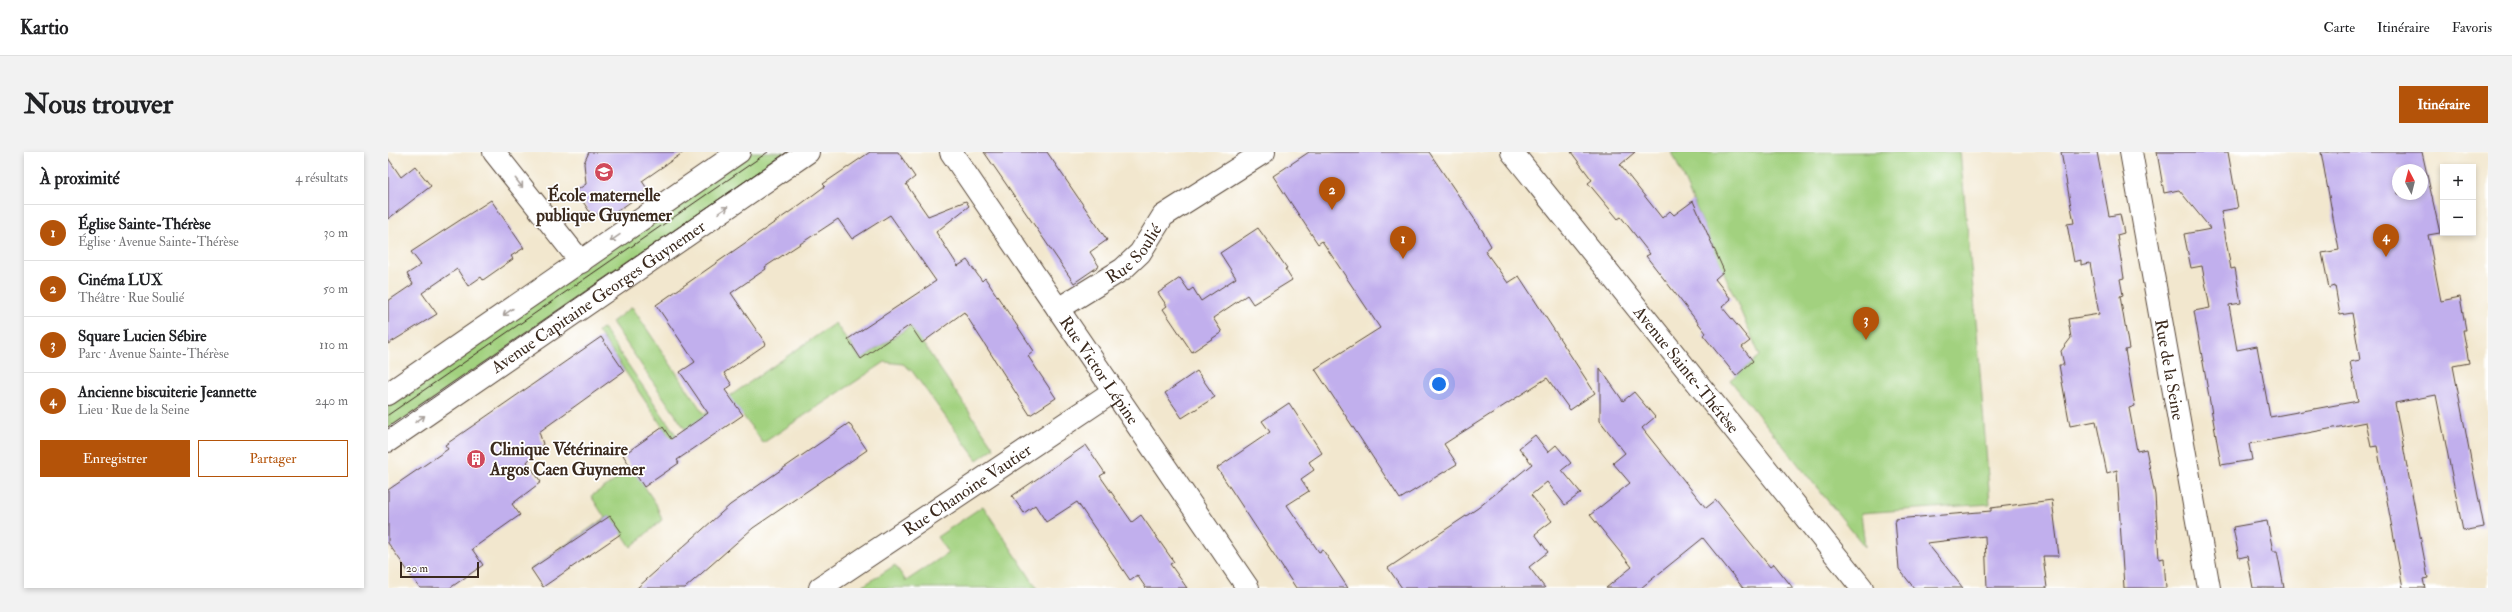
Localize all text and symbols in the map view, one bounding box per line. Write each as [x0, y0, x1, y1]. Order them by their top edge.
text: Kartio [20, 16, 68, 40]
text: Carte [2324, 19, 2355, 36]
text: Itinéraire [2377, 19, 2430, 36]
text: Favoris [2452, 19, 2492, 36]
button: Itinéraire [2399, 86, 2488, 123]
text: Nous trouver [24, 87, 173, 122]
school or university icon: École maternelle publique Guynemer [593, 161, 615, 183]
north arrow [2392, 164, 2428, 200]
map controls [2440, 164, 2476, 236]
button: + [2440, 164, 2476, 200]
text: À proximité [40, 168, 120, 189]
text: 4 résultats [295, 170, 348, 186]
one-way arrow [514, 177, 523, 188]
pin: 2 [1319, 177, 1345, 210]
place label: École maternelle publique Guynemer [535, 183, 672, 227]
button: − [2440, 200, 2476, 236]
one-way arrow [717, 206, 728, 214]
text: Église Sainte-Thérèse [78, 215, 211, 234]
street label: Avenue Capitaine Georges Guynemer [486, 215, 710, 378]
street label: Rue Soulié [1102, 219, 1166, 288]
pin: 4 [2373, 224, 2399, 257]
text: 1 [51, 225, 55, 241]
text: 30 m [324, 225, 348, 241]
pin: 1 [1390, 226, 1416, 259]
text: Église · Avenue Sainte-Thérèse [78, 234, 239, 250]
one-way arrow [610, 234, 621, 242]
text: Cinéma LUX [78, 271, 163, 290]
text: 2 [50, 281, 56, 297]
text: 50 m [323, 281, 348, 297]
text: Théâtre · Rue Soulié [78, 290, 184, 306]
street label: Avenue Sainte-Thérèse [1629, 301, 1744, 437]
pin: 3 [1853, 307, 1879, 340]
one-way arrow [503, 308, 514, 316]
street label: Rue Victor Lépine [1055, 312, 1144, 428]
street label: Rue de la Seine [2151, 317, 2189, 422]
text: Square Lucien Sébire [78, 327, 207, 346]
text: 3 [51, 337, 56, 353]
text: 110 m [319, 337, 348, 353]
text: Parc · Avenue Sainte-Thérèse [78, 346, 229, 362]
your location [1429, 374, 1449, 394]
text: Ancienne biscuiterie Jeannette [78, 383, 257, 402]
text: 4 [49, 393, 57, 409]
text: 240 m [315, 393, 348, 409]
text: Lieu · Rue de la Seine [78, 402, 189, 418]
one-way arrow [414, 415, 425, 423]
street label: Rue Chanoine Vautier [899, 438, 1036, 540]
place label: Clinique Vétérinaire Argos Caen Guynemer [489, 439, 646, 481]
button: Enregistrer [40, 440, 190, 477]
button: Partager [198, 440, 348, 477]
building icon: Clinique Vétérinaire Argos Caen Guynemer [465, 448, 487, 470]
scale bar [400, 560, 479, 579]
text: 20 m [406, 562, 428, 575]

